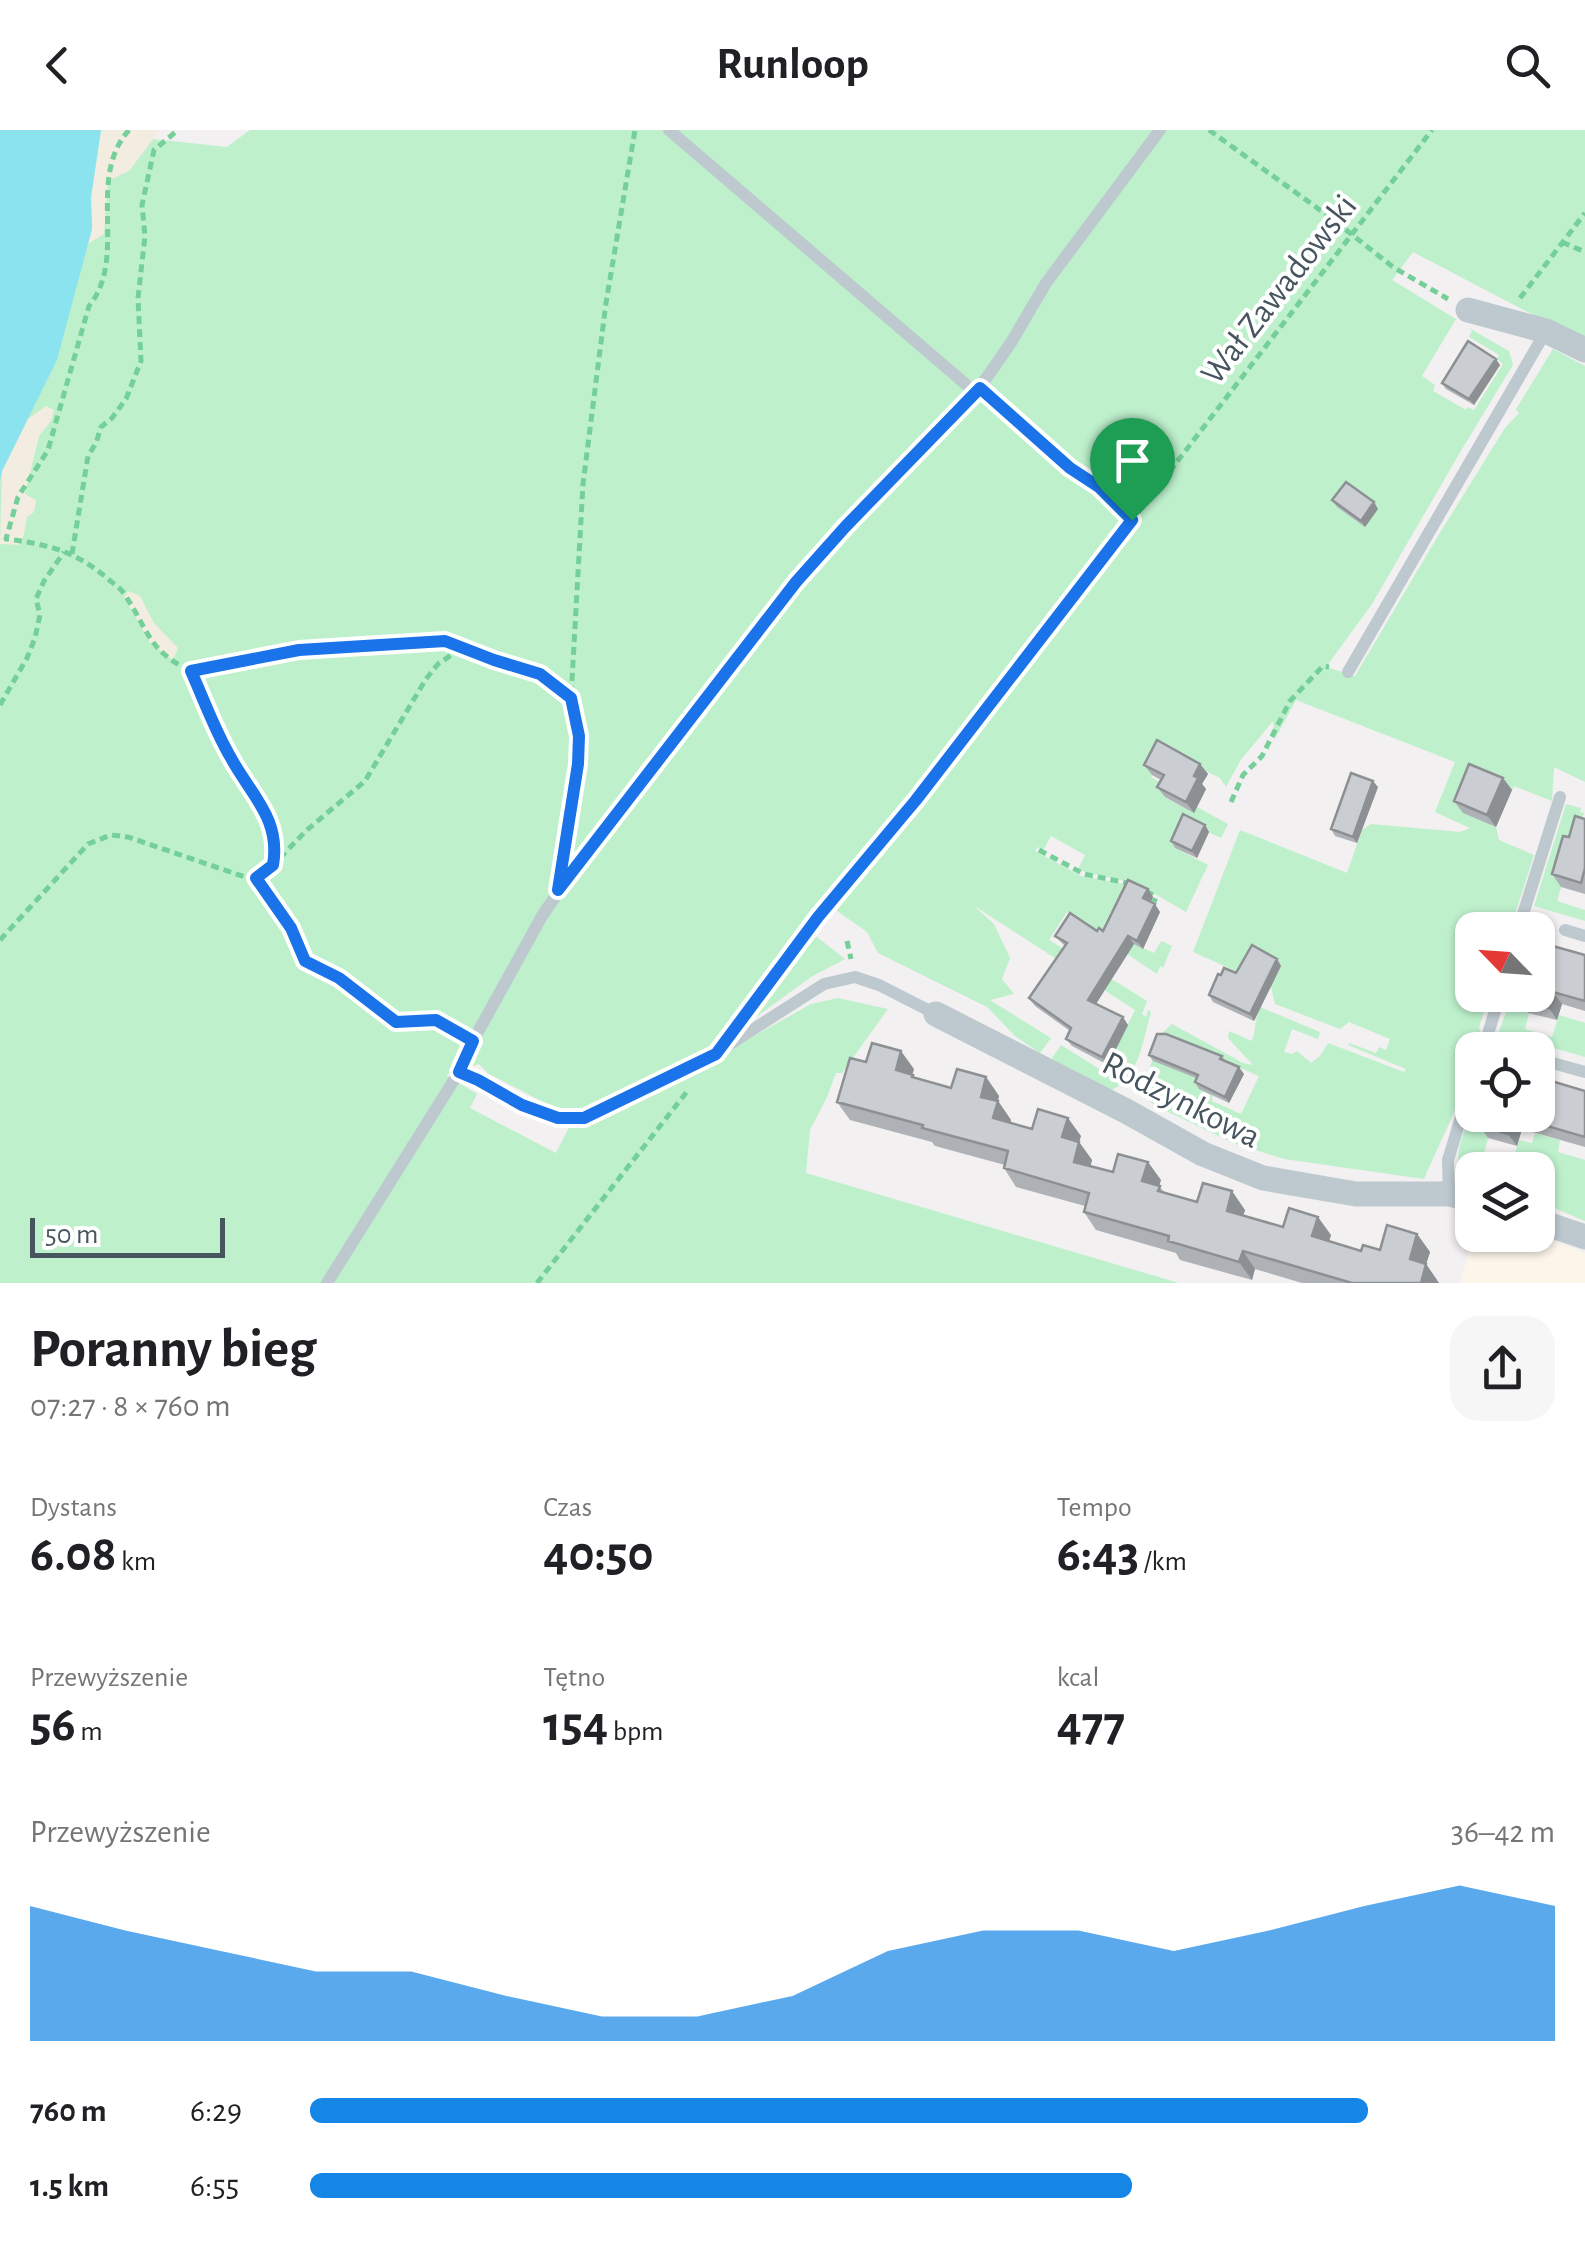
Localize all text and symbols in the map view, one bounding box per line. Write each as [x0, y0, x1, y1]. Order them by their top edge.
icon: back [30, 38, 85, 93]
icon: search [1500, 38, 1555, 93]
text: Runloop [716, 42, 869, 87]
street label: Wał Zawadowski [1195, 189, 1364, 391]
pin [1090, 418, 1175, 521]
icon: arrive [1105, 433, 1160, 488]
north arrow [1455, 912, 1555, 1012]
map controls [1455, 912, 1555, 1252]
button: locate [1455, 1032, 1555, 1132]
street label: Rodzynkowa [1097, 1046, 1266, 1155]
button: layers [1455, 1152, 1555, 1252]
scale bar [30, 1213, 225, 1258]
text: 50 m [45, 1221, 99, 1249]
button: share [1450, 1316, 1555, 1421]
text: Poranny bieg [30, 1322, 316, 1377]
text: 07:27 · 8 × 760 m [30, 1390, 231, 1422]
text: Dystans [30, 1494, 117, 1522]
text: Czas [543, 1494, 592, 1522]
text: Tempo [1057, 1494, 1132, 1522]
text: 6.08 [30, 1530, 116, 1580]
text: 40:50 [543, 1530, 654, 1580]
text: 6:43 [1057, 1530, 1139, 1580]
text: km [116, 1548, 156, 1576]
text: /km [1139, 1548, 1187, 1576]
text: Przewyższenie [30, 1664, 188, 1692]
text: Tętno [543, 1664, 605, 1692]
text: kcal [1057, 1664, 1099, 1692]
text: 56 [30, 1700, 76, 1750]
text: 154 [543, 1700, 608, 1750]
text: 477 [1057, 1700, 1125, 1750]
text: m [76, 1718, 103, 1746]
text: bpm [608, 1718, 663, 1746]
text: Przewyższenie [30, 1816, 211, 1848]
text: 36–42 m [1451, 1816, 1555, 1848]
text: 760 m [30, 2095, 107, 2127]
text: 6:29 [190, 2095, 242, 2127]
text: 1.5 km [30, 2170, 109, 2202]
text: 6:55 [190, 2170, 239, 2202]

